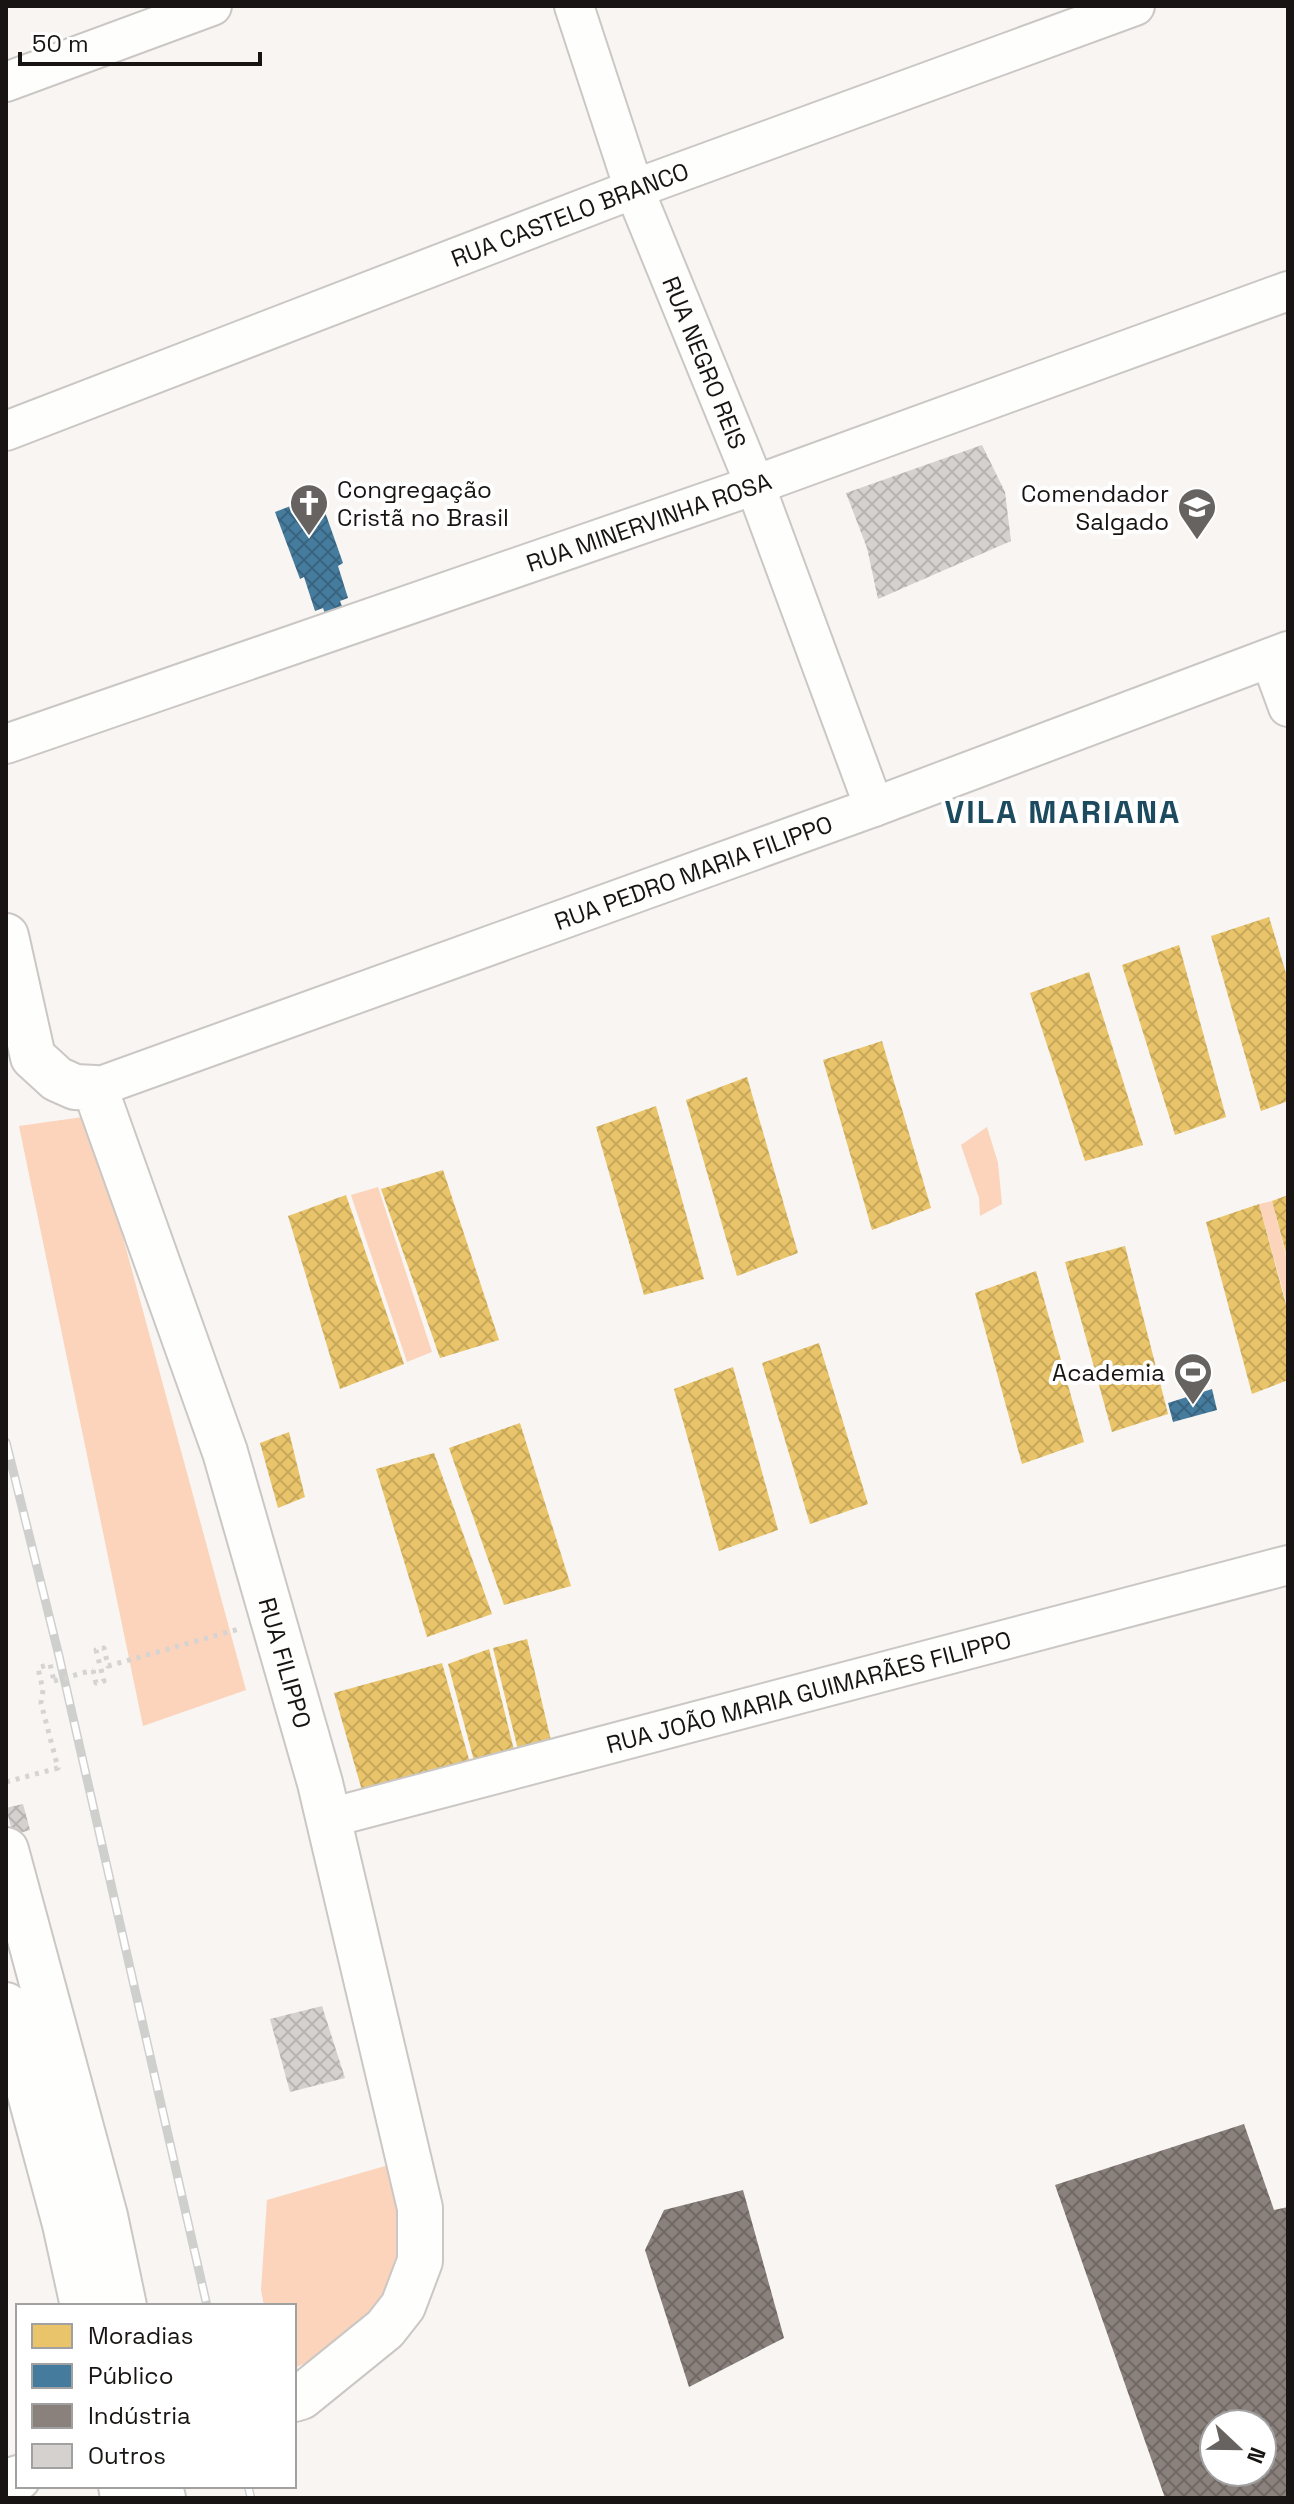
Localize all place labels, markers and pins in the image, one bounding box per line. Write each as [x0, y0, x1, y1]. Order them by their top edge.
place label: Congregação Cristã no Brasil [337, 474, 509, 533]
place label: Comendador Salgado [1021, 478, 1169, 537]
church icon: Congregação Cristã no Brasil [288, 482, 330, 537]
school or university icon: Comendador Salgado [1176, 486, 1218, 541]
sports icon: Academia [1172, 1351, 1214, 1406]
place label: Academia [1052, 1357, 1165, 1388]

